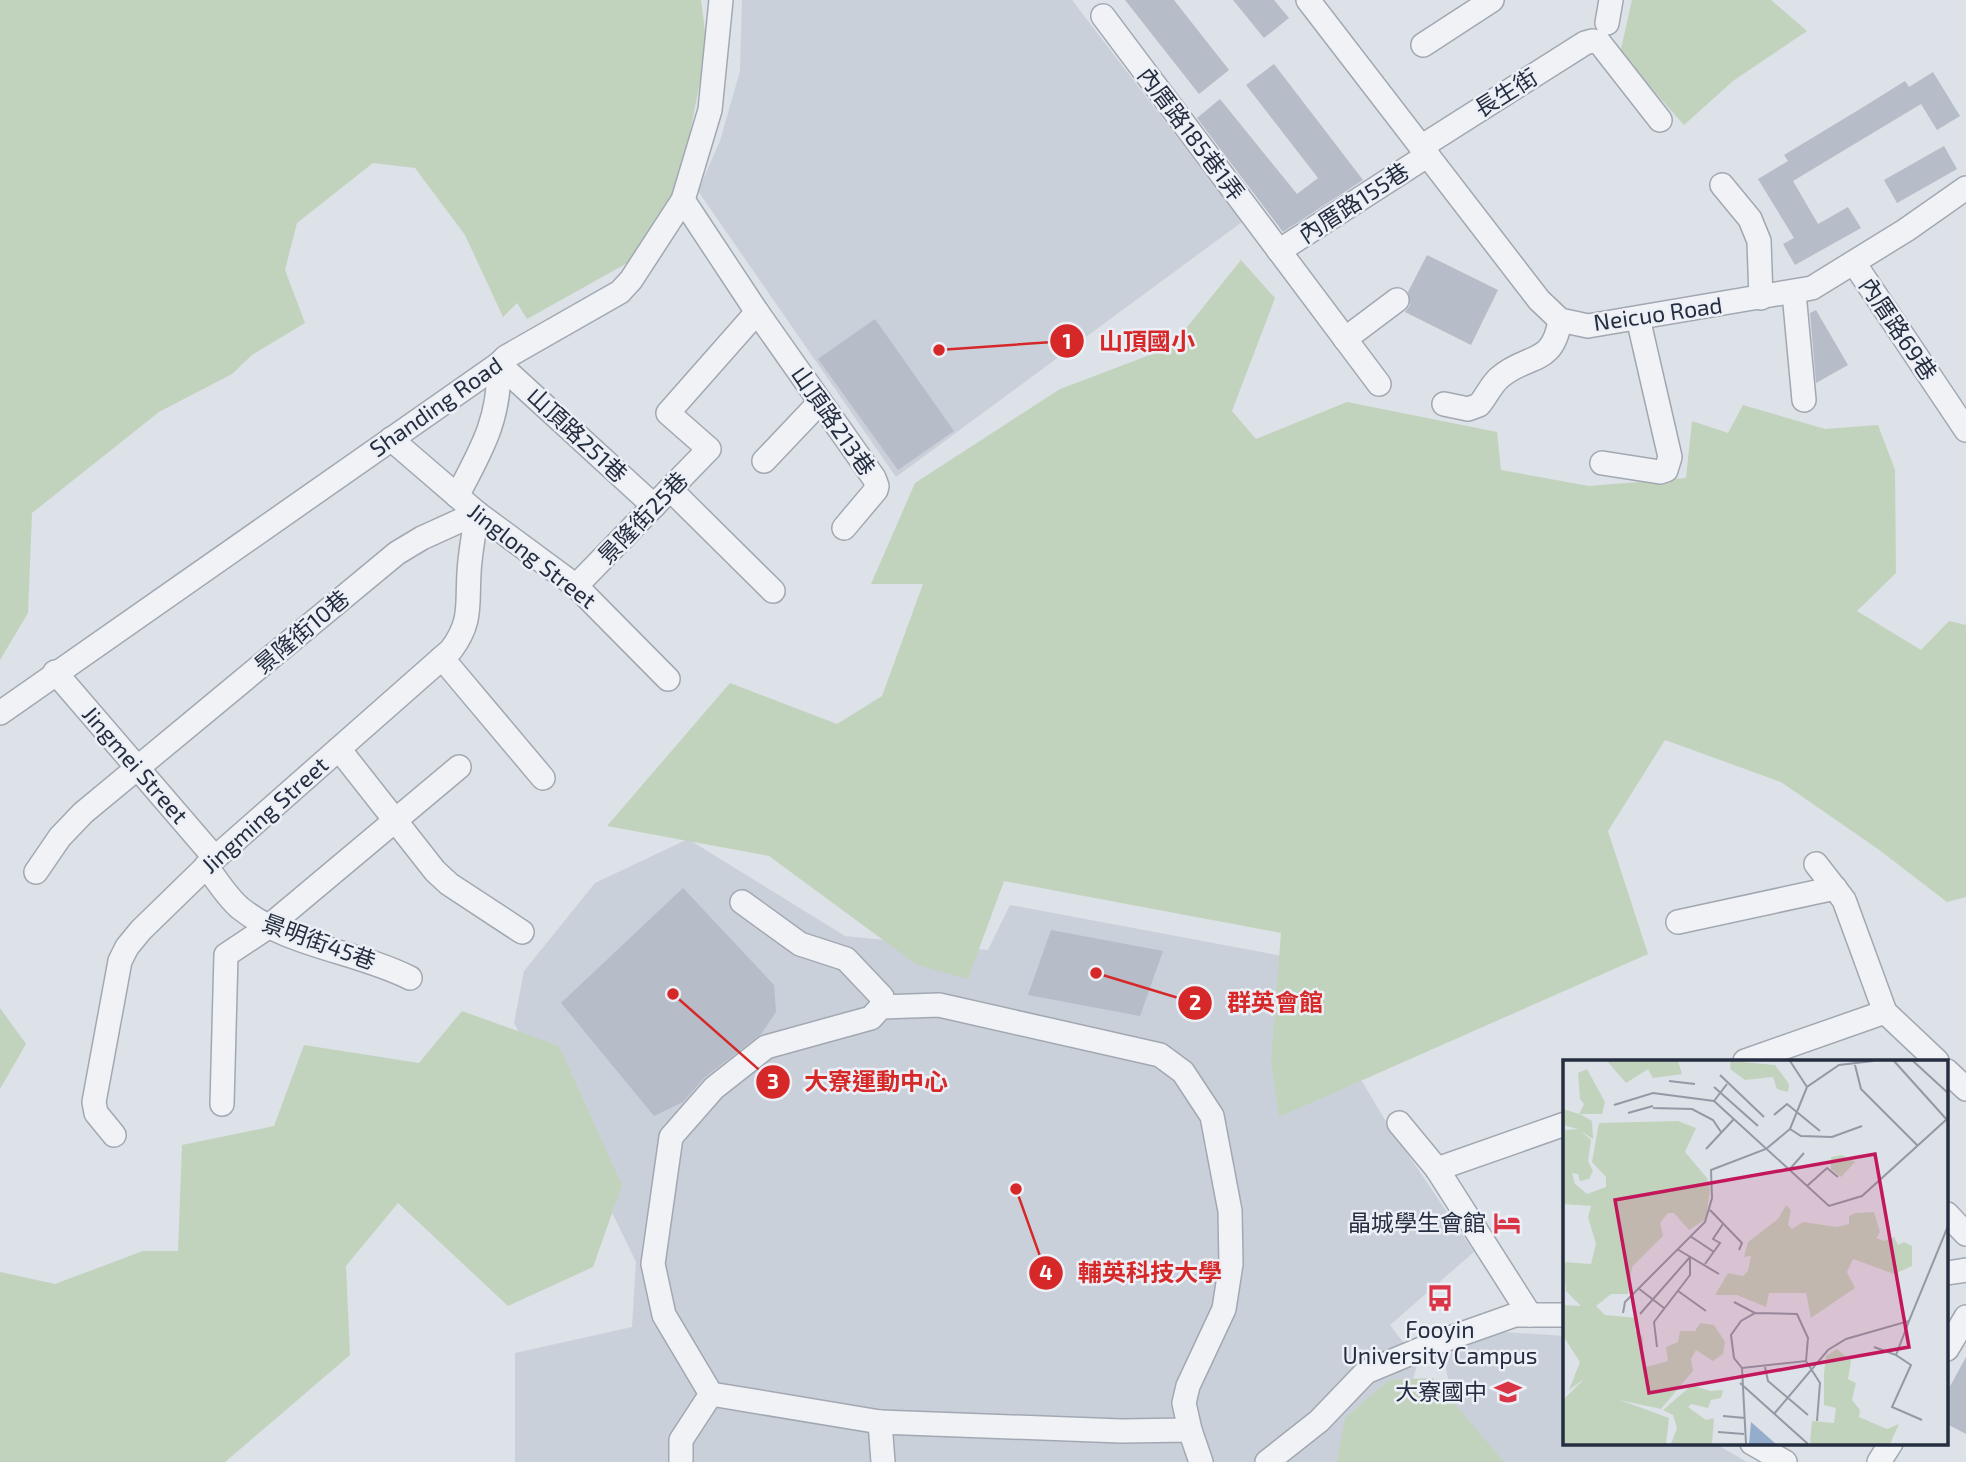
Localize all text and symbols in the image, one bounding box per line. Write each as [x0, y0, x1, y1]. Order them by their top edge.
street label: 內厝路185巷1弄 [1133, 61, 1251, 206]
street label: 長生街 [1469, 62, 1542, 122]
street label: 內厝路155巷 [1293, 156, 1414, 248]
street label: 內厝路69巷 [1854, 272, 1944, 385]
street label: Neicuo Road [1592, 290, 1724, 336]
callout: 山頂國小 [1050, 319, 1209, 364]
text: 山頂國小 [1099, 326, 1195, 355]
text: 1 [1062, 328, 1072, 353]
street label: Shanding Road [364, 350, 507, 462]
street label: 山頂路213巷 [786, 360, 882, 480]
street label: 山頂路251巷 [522, 381, 633, 488]
street label: 景隆街25巷 [591, 465, 693, 569]
street label: Jinglong Street [463, 497, 602, 614]
street label: 景隆街10巷 [248, 584, 354, 679]
street label: Jingmei Street [77, 700, 195, 829]
street label: Jingming Street [195, 750, 334, 878]
street label: 景明街45巷 [259, 908, 380, 974]
callout: 群英會館 [1178, 981, 1337, 1026]
text: 群英會館 [1227, 987, 1323, 1016]
text: 2 [1189, 989, 1201, 1014]
callout: 大寮運動中心 [755, 1059, 962, 1104]
inset map [1563, 1060, 1948, 1444]
text: 大寮運動中心 [804, 1066, 948, 1095]
text: 3 [767, 1068, 779, 1093]
place label: 晶城學生會館 [1348, 1208, 1486, 1236]
hotel icon: 晶城學生會館 [1492, 1208, 1522, 1238]
callout: 輔英科技大學 [1029, 1250, 1236, 1295]
text: 輔英科技大學 [1078, 1257, 1222, 1286]
text: 4 [1039, 1259, 1053, 1284]
bus stop icon: Fooyin University Campus [1425, 1283, 1455, 1313]
place label: Fooyin University Campus [1343, 1315, 1537, 1369]
place label: 大寮國中 [1395, 1377, 1487, 1405]
school or university icon: 大寮國中 [1493, 1377, 1523, 1407]

